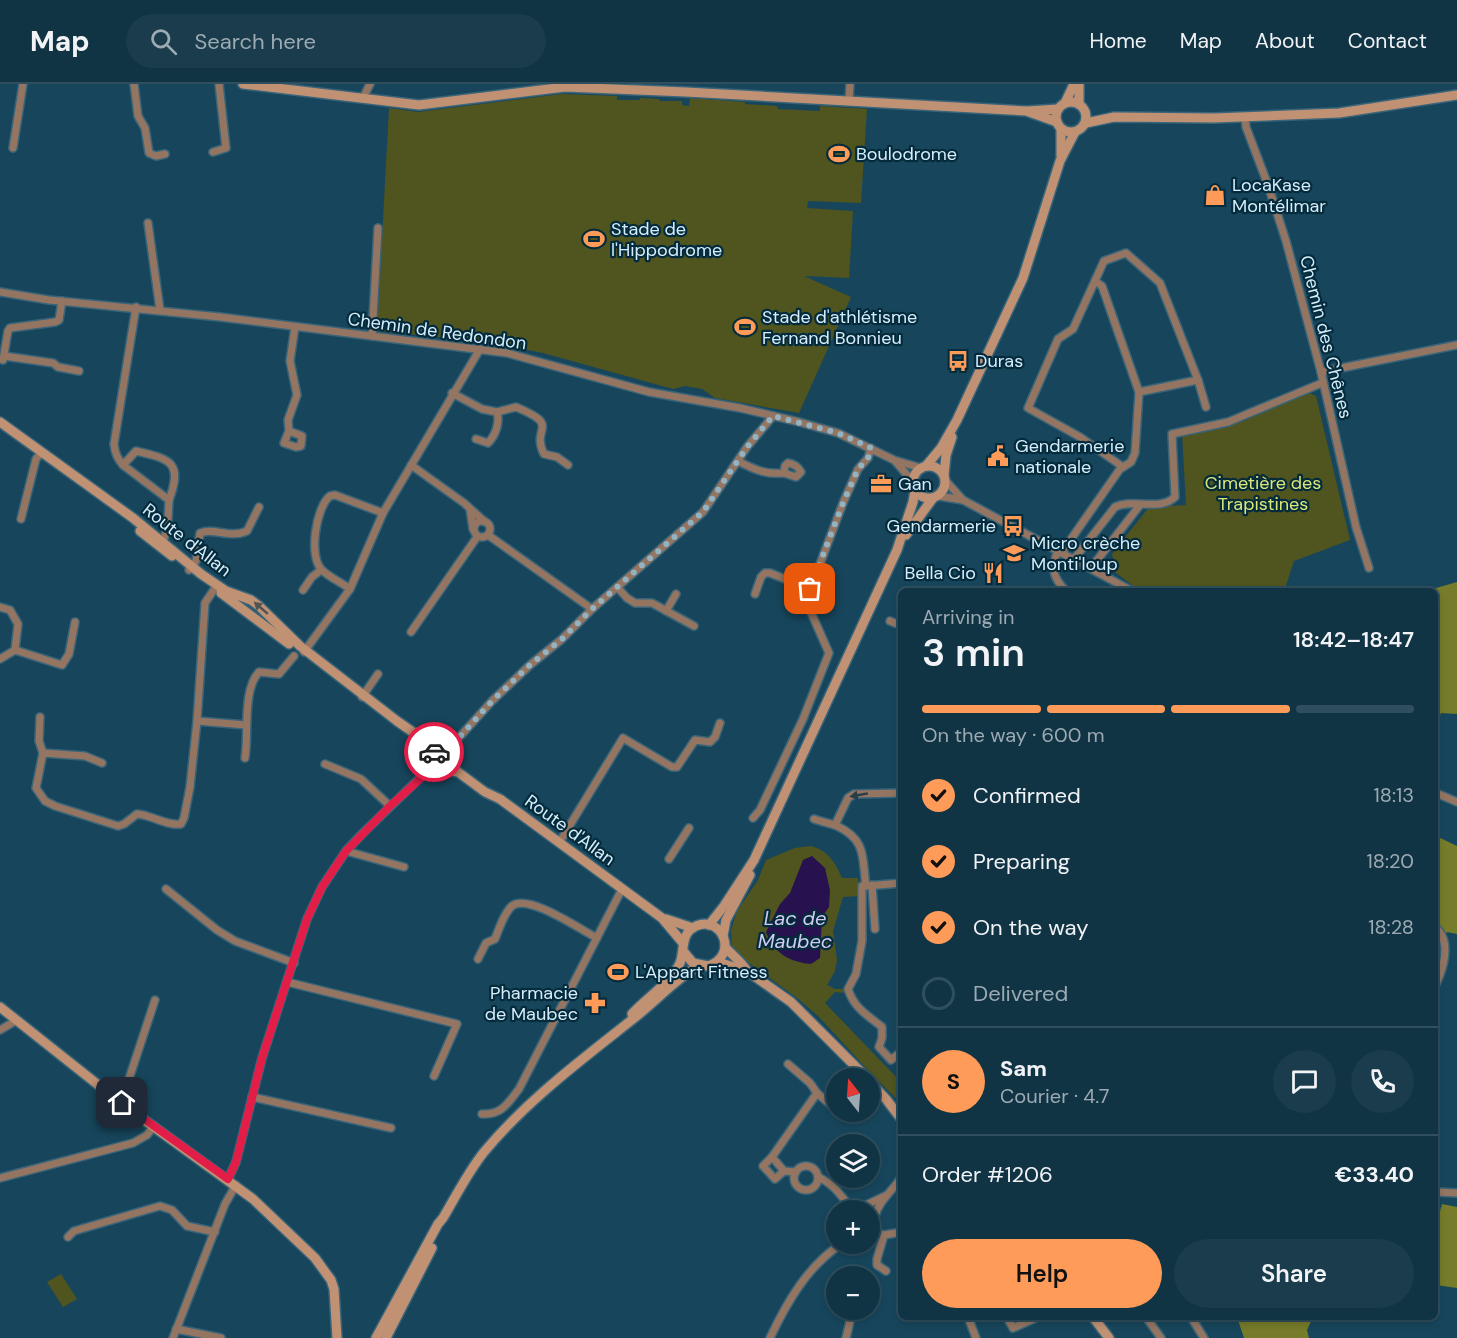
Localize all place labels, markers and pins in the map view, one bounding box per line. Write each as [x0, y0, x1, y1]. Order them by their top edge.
sports icon: Boulodrome [827, 142, 851, 166]
place label: Boulodrome [856, 142, 957, 166]
place label: LocaKase Montélimar [1232, 173, 1326, 218]
shop icon: LocaKase Montélimar [1203, 183, 1227, 207]
place label: Stade de l'Hippodrome [611, 217, 722, 262]
sports icon: Stade de l'Hippodrome [582, 227, 606, 251]
place label: Stade d'athlétisme Fernand Bonnieu [762, 305, 917, 350]
sports icon: Stade d'athlétisme Fernand Bonnieu [733, 315, 757, 339]
bus stop icon: Duras [946, 349, 970, 373]
place label: Duras [975, 349, 1023, 373]
place label: Gendarmerie nationale [1015, 434, 1124, 479]
public building icon: Gendarmerie nationale [986, 444, 1010, 468]
office icon: Gan [869, 472, 893, 496]
place label: Gan [898, 472, 932, 496]
place label: Gendarmerie [887, 514, 996, 538]
bus stop icon: Gendarmerie [1001, 514, 1025, 538]
place label: Micro crèche Monti'loup [1031, 531, 1140, 576]
school or university icon: Micro crèche Monti'loup [1002, 541, 1026, 565]
place label: Bella Cio [904, 561, 976, 585]
restaurant icon: Bella Cio [981, 561, 1005, 585]
pin [784, 563, 835, 614]
sports icon: L'Appart Fitness [606, 960, 630, 984]
place label: L'Appart Fitness [635, 960, 768, 984]
place label: Pharmacie de Maubec [485, 981, 578, 1026]
pharmacy icon: Pharmacie de Maubec [583, 991, 607, 1015]
pin [96, 1077, 147, 1128]

